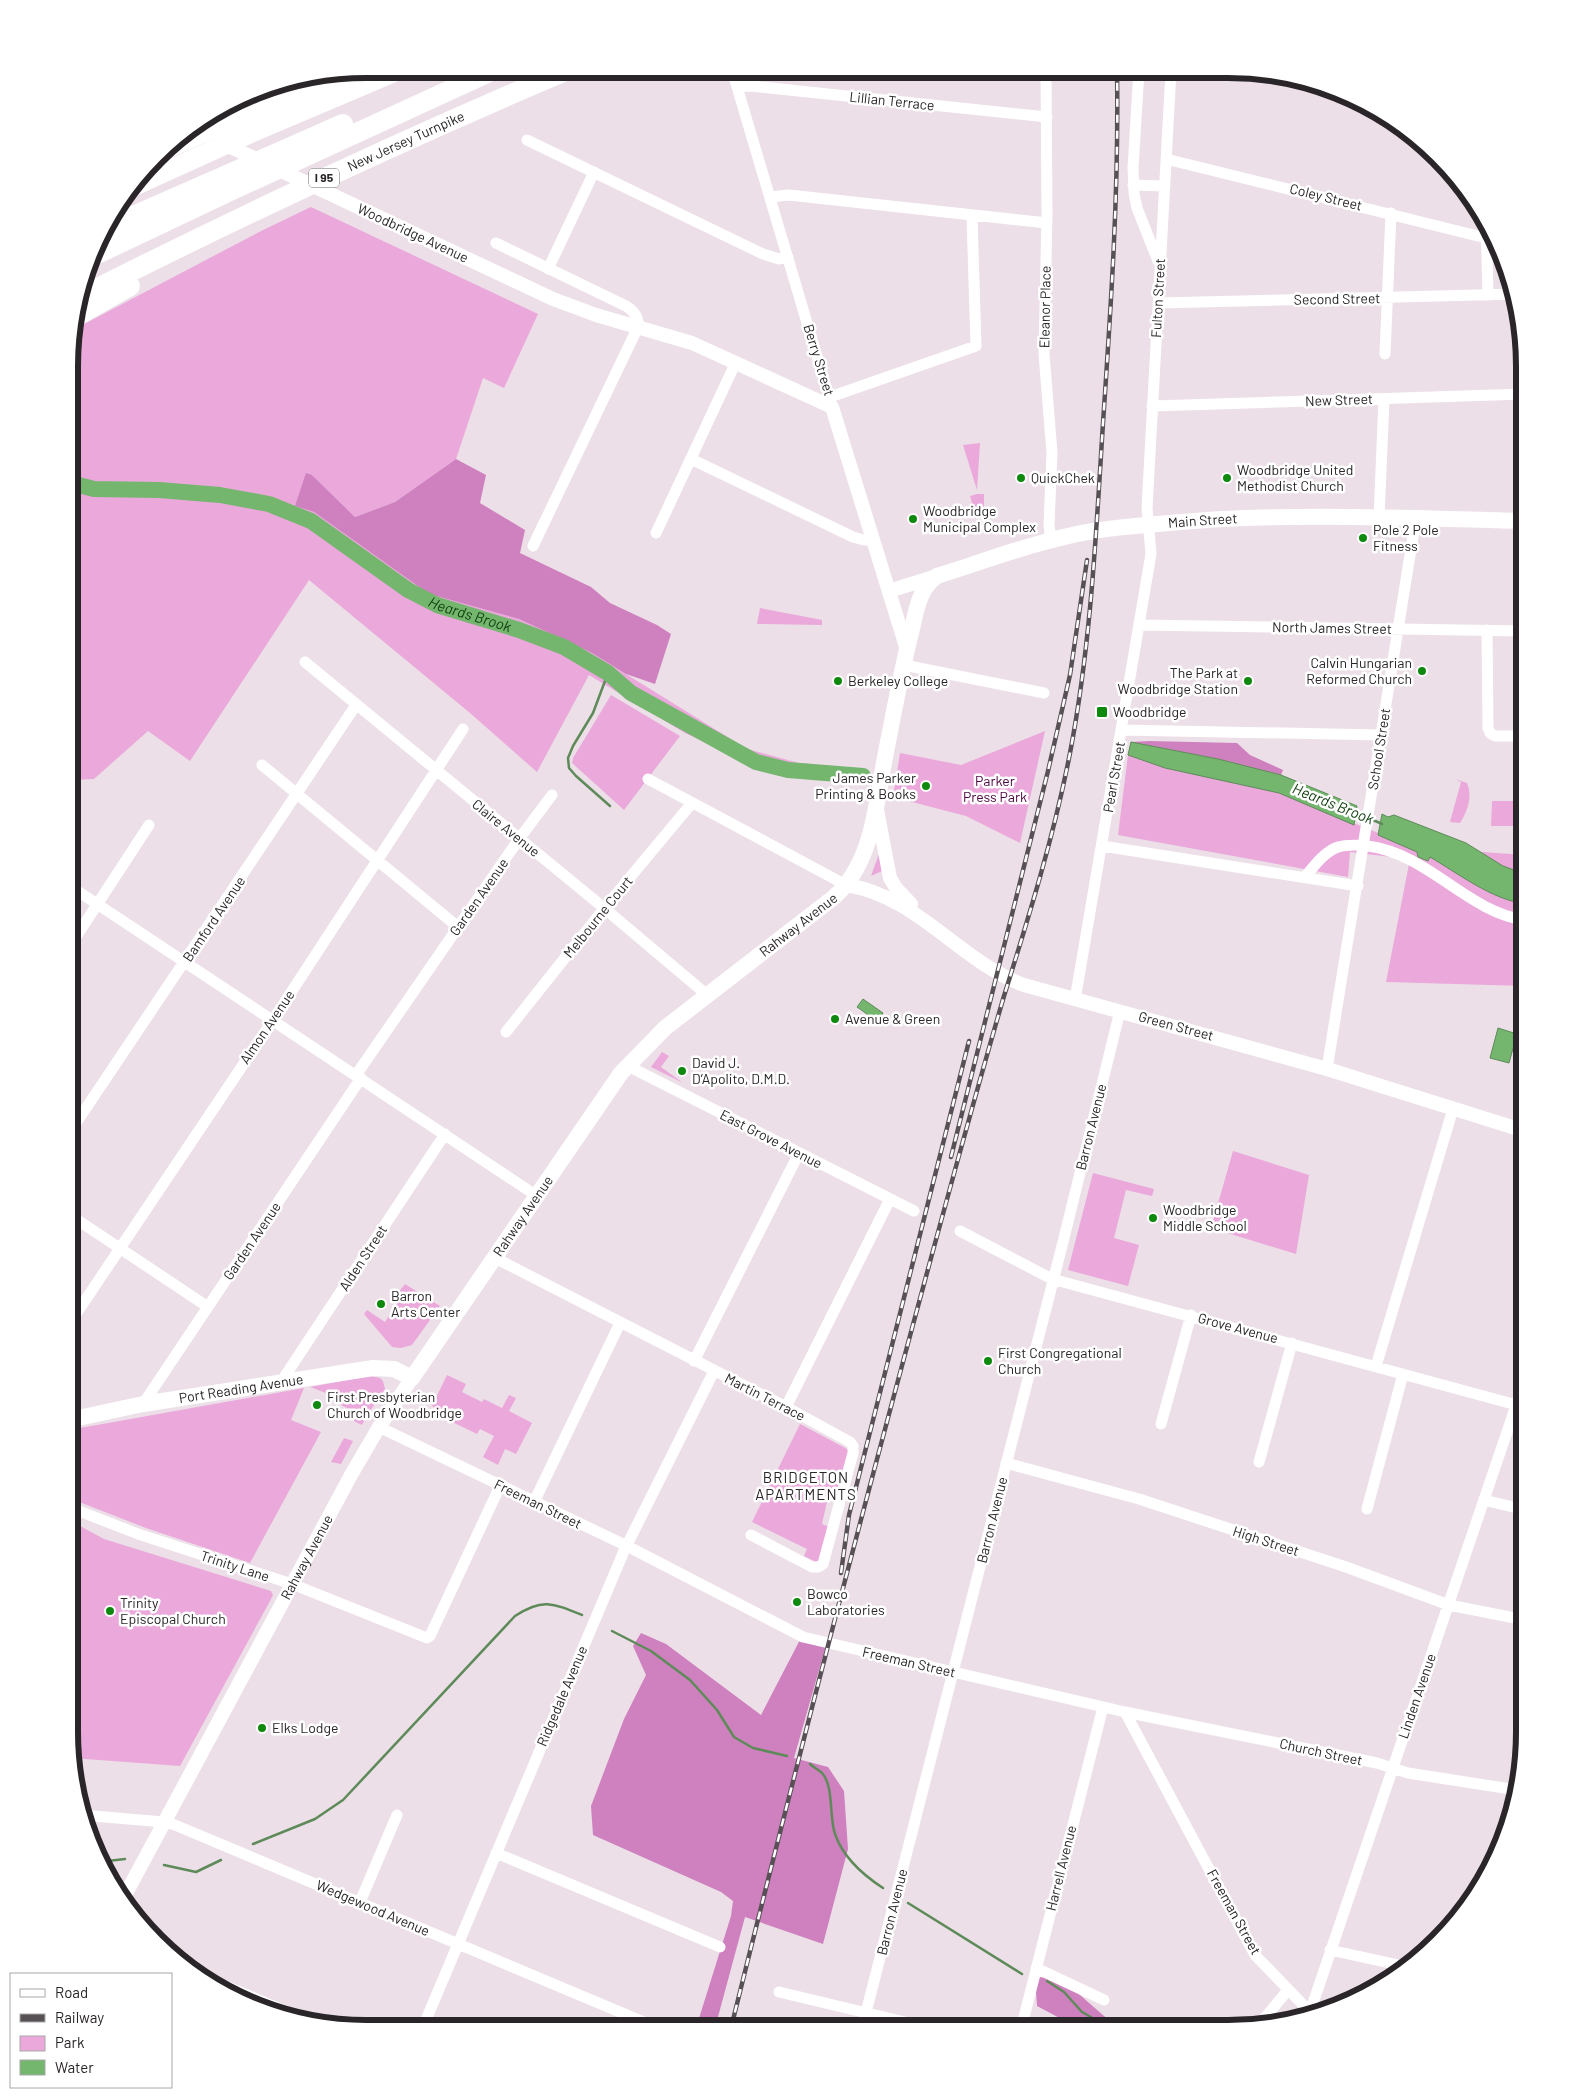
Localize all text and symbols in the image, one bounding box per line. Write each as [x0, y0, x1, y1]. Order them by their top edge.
street label: Lillian Terrace [849, 88, 935, 113]
street label: New Jersey Turnpike [344, 107, 467, 175]
road number: I 95 [309, 168, 339, 188]
street label: Coley Street [1288, 179, 1364, 214]
street label: Woodbridge Avenue [355, 199, 472, 266]
street label: Fulton Street [1147, 258, 1168, 338]
street label: Eleanor Place [1035, 266, 1054, 348]
street label: Second Street [1294, 289, 1380, 308]
street label: Berry Street [800, 322, 838, 398]
street label: New Street [1305, 390, 1373, 409]
place label: Woodbridge United Methodist Church [1237, 461, 1353, 494]
place label: QuickChek [1031, 469, 1095, 486]
marker: QuickChek [1015, 472, 1027, 484]
marker: Woodbridge United Methodist Church [1221, 472, 1233, 484]
place label: Woodbridge Municipal Complex [923, 502, 1036, 535]
street label: Main Street [1167, 509, 1238, 531]
marker: Woodbridge Municipal Complex [907, 513, 919, 525]
place label: Pole 2 Pole Fitness [1373, 521, 1439, 554]
marker: Pole 2 Pole Fitness [1357, 532, 1369, 544]
water label: Heards Brook [426, 592, 514, 635]
street label: North James Street [1272, 618, 1392, 637]
place label: Calvin Hungarian Reformed Church [1306, 654, 1412, 687]
place label: The Park at Woodbridge Station [1118, 664, 1238, 697]
marker: Calvin Hungarian Reformed Church [1416, 665, 1428, 677]
place label: Berkeley College [848, 672, 948, 689]
marker: Berkeley College [832, 675, 844, 687]
marker: The Park at Woodbridge Station [1242, 675, 1254, 687]
place label: Woodbridge [1113, 703, 1186, 720]
marker: Woodbridge [1095, 705, 1109, 719]
street label: School Street [1364, 707, 1393, 791]
street label: Pearl Street [1099, 740, 1128, 814]
place label: James Parker Printing & Books [815, 769, 916, 802]
park label: Parker Press Park [963, 772, 1027, 805]
water label: Heards Brook [1290, 779, 1377, 828]
marker: James Parker Printing & Books [920, 780, 932, 792]
street label: Claire Avenue [469, 795, 544, 860]
street label: Garden Avenue [446, 855, 512, 939]
street label: Melbourne Court [559, 872, 636, 961]
street label: Bamford Avenue [179, 873, 248, 965]
street label: Rahway Avenue [756, 889, 840, 960]
street label: Almon Avenue [236, 986, 298, 1067]
street label: Green Street [1137, 1007, 1216, 1044]
place label: Avenue & Green [845, 1010, 940, 1027]
marker: Avenue & Green [829, 1013, 841, 1025]
place label: David J. D’Apolito, D.M.D. [692, 1054, 790, 1087]
marker: David J. D’Apolito, D.M.D. [676, 1065, 688, 1077]
street label: Barron Avenue [1072, 1082, 1109, 1172]
street label: East Grove Avenue [717, 1105, 825, 1172]
street label: Rahway Avenue [489, 1172, 556, 1259]
street label: Garden Avenue [219, 1198, 284, 1283]
place label: Woodbridge Middle School [1163, 1201, 1247, 1234]
marker: Woodbridge Middle School [1147, 1212, 1159, 1224]
street label: Alden Street [335, 1221, 390, 1294]
place label: Barron Arts Center [391, 1287, 460, 1320]
marker: Barron Arts Center [375, 1298, 387, 1310]
street label: Grove Avenue [1196, 1309, 1280, 1346]
place label: First Congregational Church [998, 1344, 1122, 1377]
marker: First Congregational Church [982, 1355, 994, 1367]
street label: Martin Terrace [722, 1369, 808, 1424]
street label: Port Reading Avenue [178, 1370, 304, 1406]
place label: First Presbyterian Church of Woodbridge [327, 1388, 462, 1421]
marker: First Presbyterian Church of Woodbridge [311, 1399, 323, 1411]
district label: BRIDGETON APARTMENTS [755, 1468, 857, 1503]
street label: Freeman Street [492, 1475, 585, 1532]
street label: Barron Avenue [973, 1475, 1010, 1565]
street label: Rahway Avenue [277, 1512, 336, 1602]
street label: High Street [1231, 1522, 1301, 1559]
street label: Trinity Lane [199, 1546, 272, 1585]
place label: Bowco Laboratories [807, 1585, 885, 1618]
place label: Trinity Episcopal Church [120, 1594, 226, 1627]
marker: Bowco Laboratories [791, 1596, 803, 1608]
marker: Trinity Episcopal Church [104, 1605, 116, 1617]
street label: Ridgedale Avenue [533, 1643, 590, 1749]
street label: Freeman Street [861, 1643, 957, 1680]
street label: Linden Avenue [1394, 1651, 1439, 1741]
place label: Elks Lodge [272, 1719, 338, 1736]
marker: Elks Lodge [256, 1722, 268, 1734]
street label: Church Street [1278, 1734, 1364, 1769]
street label: Harrell Avenue [1042, 1823, 1079, 1912]
street label: Freeman Street [1204, 1866, 1265, 1957]
street label: Barron Avenue [873, 1867, 910, 1957]
street label: Wedgewood Avenue [314, 1876, 432, 1939]
legend [10, 1973, 172, 2088]
text: Road [55, 1983, 88, 2001]
text: Railway [55, 2008, 104, 2026]
text: Park [55, 2033, 85, 2051]
text: Water [55, 2058, 94, 2076]

